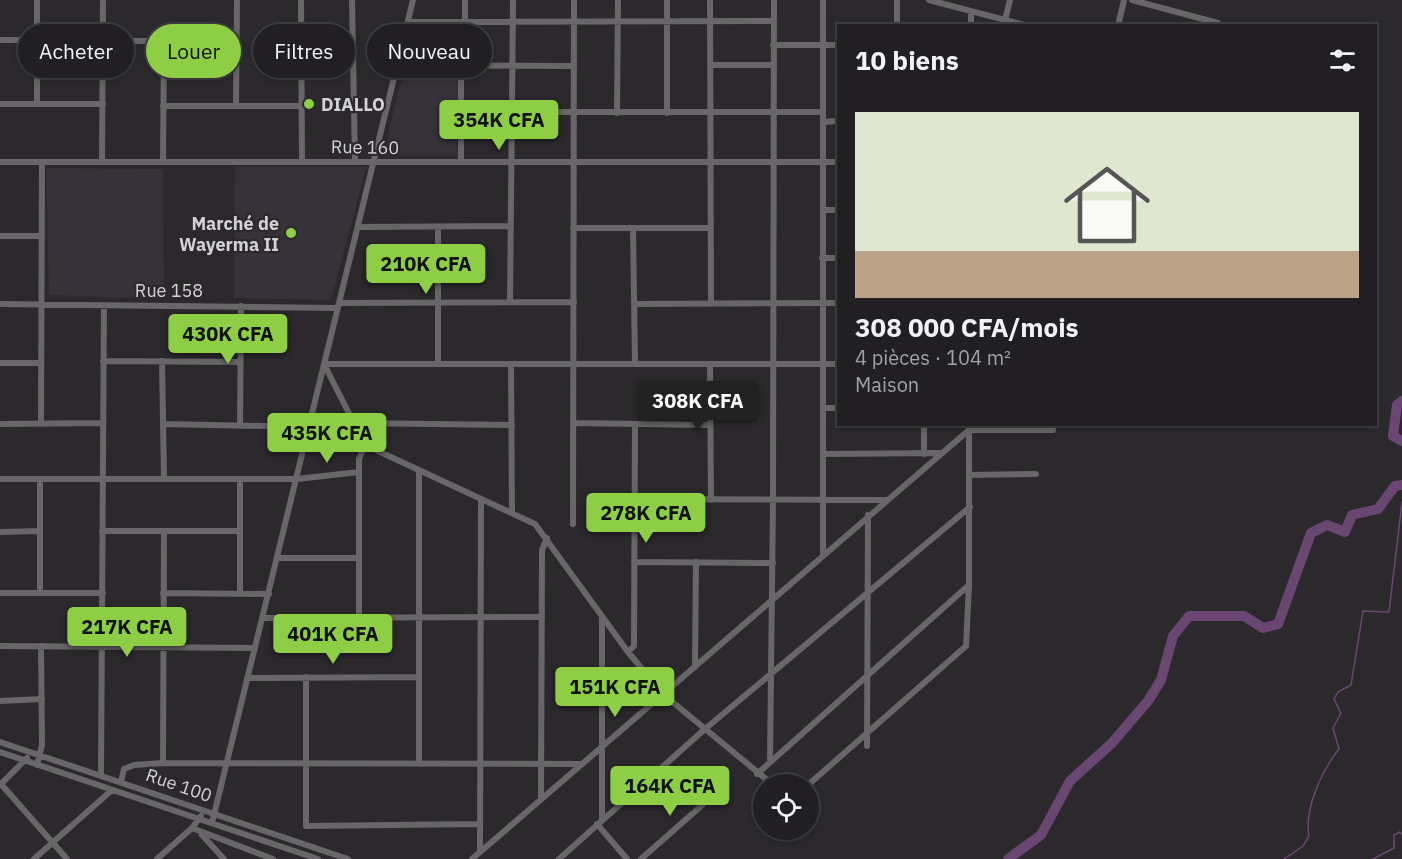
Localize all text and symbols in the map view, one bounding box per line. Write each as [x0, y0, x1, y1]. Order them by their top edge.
chip: Acheter [18, 24, 134, 78]
chip: Louer [146, 24, 241, 78]
chip: Filtres [253, 24, 355, 78]
chip: Nouveau [367, 24, 492, 78]
text: 10 biens [855, 43, 959, 77]
icon: filters [1326, 44, 1359, 77]
place label: DIALLO [321, 93, 385, 116]
marker: DIALLO [302, 97, 316, 111]
pin: 354K CFA [437, 100, 561, 151]
text: 354K CFA [453, 106, 545, 133]
street label: Rue 160 [331, 135, 399, 159]
icon: home [1053, 151, 1161, 259]
place label: Marché de Wayerma II [179, 212, 279, 256]
marker: Marché de Wayerma II [284, 226, 298, 240]
pin: 210K CFA [364, 244, 488, 295]
text: 210K CFA [380, 250, 472, 277]
street label: Rue 158 [135, 279, 203, 302]
text: 308 000 CFA/mois [855, 310, 1079, 344]
pin: 430K CFA [166, 314, 290, 365]
text: 430K CFA [182, 320, 274, 347]
text: 4 pièces · 104 m² [855, 344, 1011, 371]
text: Maison [855, 371, 919, 398]
pin: 308K CFA [636, 381, 760, 432]
text: 308K CFA [652, 387, 744, 414]
pin: 435K CFA [265, 413, 389, 464]
text: 435K CFA [281, 419, 373, 446]
pin: 278K CFA [584, 493, 708, 544]
text: 278K CFA [600, 499, 692, 526]
pin: 217K CFA [65, 607, 189, 658]
text: 217K CFA [81, 613, 173, 640]
pin: 401K CFA [271, 614, 395, 665]
text: 401K CFA [287, 620, 379, 647]
pin: 151K CFA [553, 667, 677, 718]
text: 151K CFA [569, 673, 661, 700]
street label: Rue 100 [143, 763, 215, 807]
pin: 164K CFA [608, 766, 732, 817]
text: 164K CFA [624, 772, 716, 799]
map controls [753, 774, 819, 840]
button: locate [753, 774, 819, 840]

